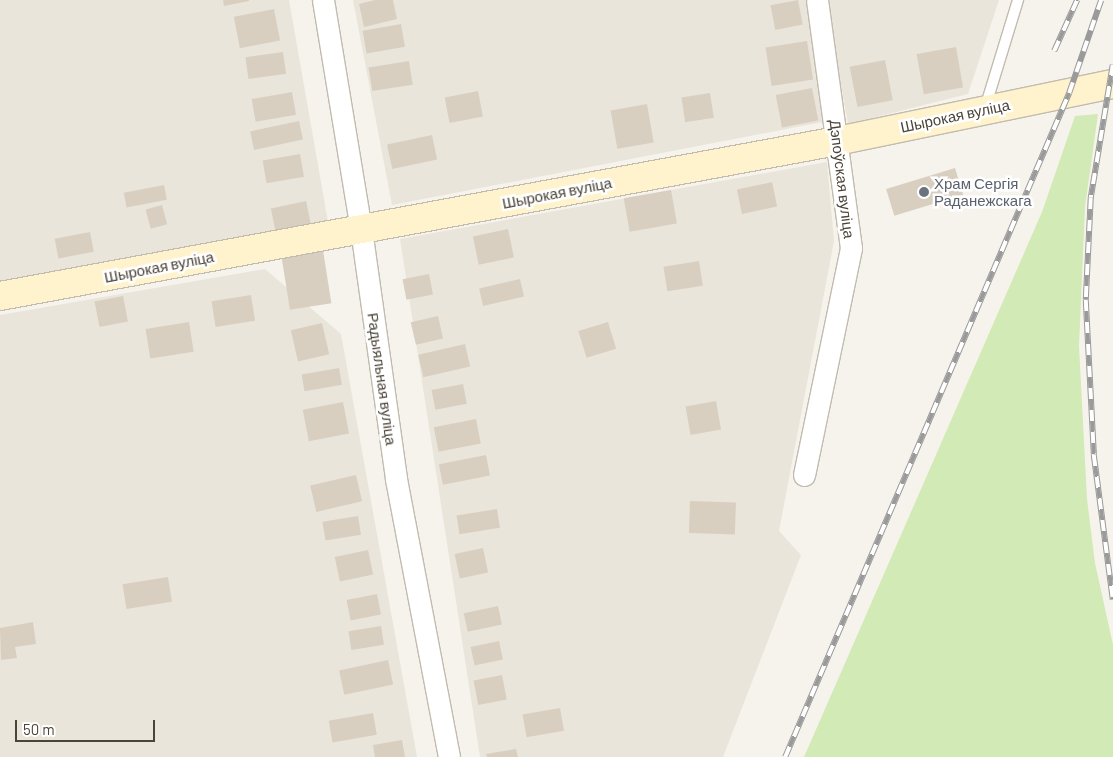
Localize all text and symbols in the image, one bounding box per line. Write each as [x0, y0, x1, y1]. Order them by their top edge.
street label: Шырокая вуліца [899, 96, 1011, 136]
street label: Дэпоўская вуліца [826, 119, 858, 239]
street label: Шырокая вуліца [501, 174, 613, 212]
place label: Храм Сергія Раданежскага [934, 174, 1032, 209]
marker: Храм Сергія Раданежскага [918, 186, 930, 198]
street label: Шырокая вуліца [103, 248, 215, 286]
street label: Радыяльная вуліца [364, 312, 400, 446]
scale bar [18, 710, 158, 742]
text: 50 m [23, 720, 55, 738]

